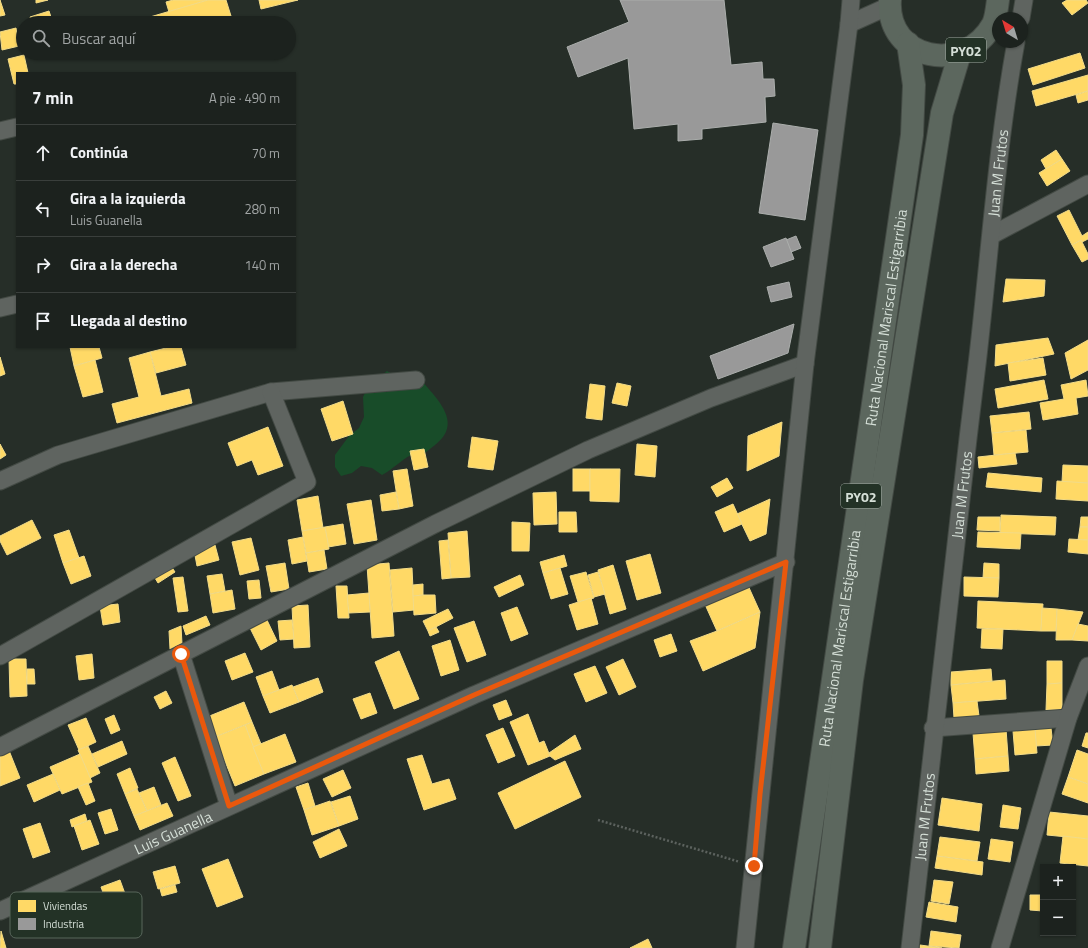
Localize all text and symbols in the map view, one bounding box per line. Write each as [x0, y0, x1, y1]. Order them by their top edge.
north arrow [992, 12, 1028, 48]
search box [16, 16, 296, 60]
icon: search [30, 27, 52, 49]
text: Buscar aquí [62, 27, 135, 50]
road number: PY02 [946, 38, 986, 62]
text: 7 min [32, 85, 73, 111]
text: A pie · 490 m [209, 88, 280, 108]
street label: Juan M Frutos [981, 128, 1014, 218]
text: Continúa [70, 141, 128, 164]
icon: ahead [32, 142, 54, 164]
text: 70 m [252, 143, 280, 163]
text: Gira a la izquierda [70, 187, 186, 210]
icon: left [32, 198, 54, 220]
text: 280 m [244, 199, 280, 219]
street label: Ruta Nacional Mariscal Estigarribia [858, 207, 913, 428]
text: Luis Guanella [70, 210, 142, 230]
text: Gira a la derecha [70, 253, 177, 276]
icon: right [32, 254, 54, 276]
text: 140 m [244, 255, 280, 275]
text: Llegada al destino [70, 309, 187, 332]
icon: arrive [32, 310, 54, 332]
street label: Juan M Frutos [945, 450, 978, 540]
road number: PY02 [841, 484, 881, 508]
street label: Ruta Nacional Mariscal Estigarribia [812, 528, 866, 748]
route start [172, 645, 190, 663]
street label: Juan M Frutos [908, 772, 941, 862]
street label: Luis Guanella [130, 804, 216, 860]
route end [745, 857, 763, 875]
map controls [1040, 864, 1076, 936]
button: + [1040, 864, 1076, 900]
legend [10, 892, 142, 938]
text: Viviendas [43, 898, 87, 914]
button: − [1040, 900, 1076, 936]
text: Industria [43, 916, 84, 932]

